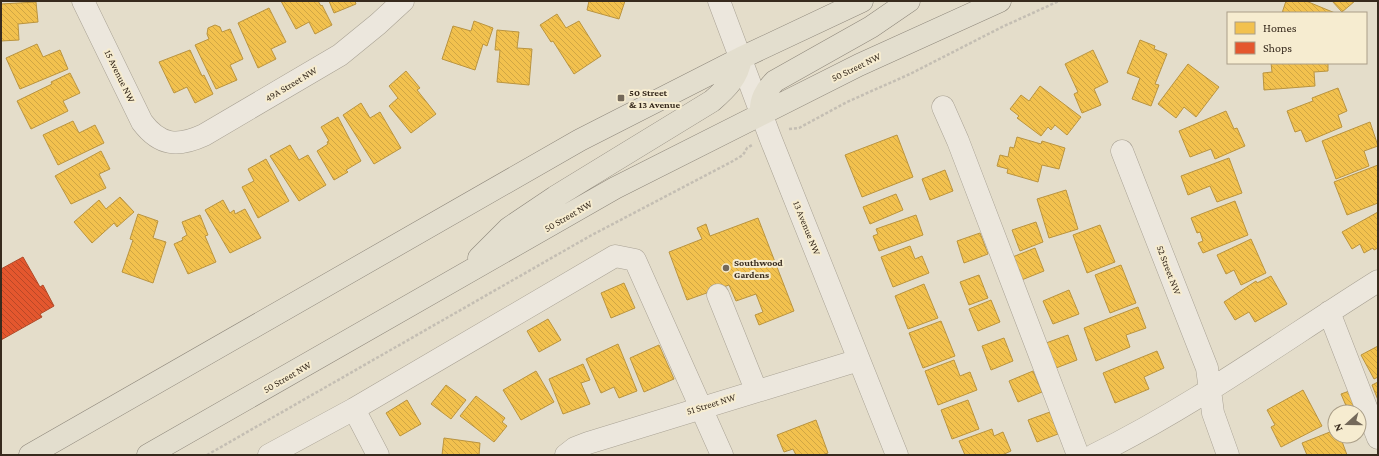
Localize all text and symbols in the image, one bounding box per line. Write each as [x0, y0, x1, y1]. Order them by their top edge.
legend [1227, 12, 1367, 64]
text: Homes [1263, 21, 1297, 35]
text: Shops [1263, 41, 1292, 55]
street label: 15 Avenue NW [103, 48, 138, 105]
street label: 50 Street NW [830, 50, 883, 84]
street label: 49A Street NW [263, 64, 320, 104]
place label: 50 Street & 13 Avenue [629, 87, 680, 110]
marker: 50 Street & 13 Avenue [616, 93, 626, 103]
street label: 50 Street NW [542, 198, 595, 234]
street label: 13 Avenue NW [791, 199, 823, 257]
street label: 52 Street NW [1155, 244, 1184, 297]
place label: Southwood Gardens [734, 257, 783, 280]
marker: Southwood Gardens [721, 263, 731, 273]
street label: 50 Street NW [261, 359, 314, 395]
street label: 51 Street NW [685, 391, 738, 417]
north arrow [1327, 404, 1367, 444]
text: N [1331, 421, 1345, 433]

